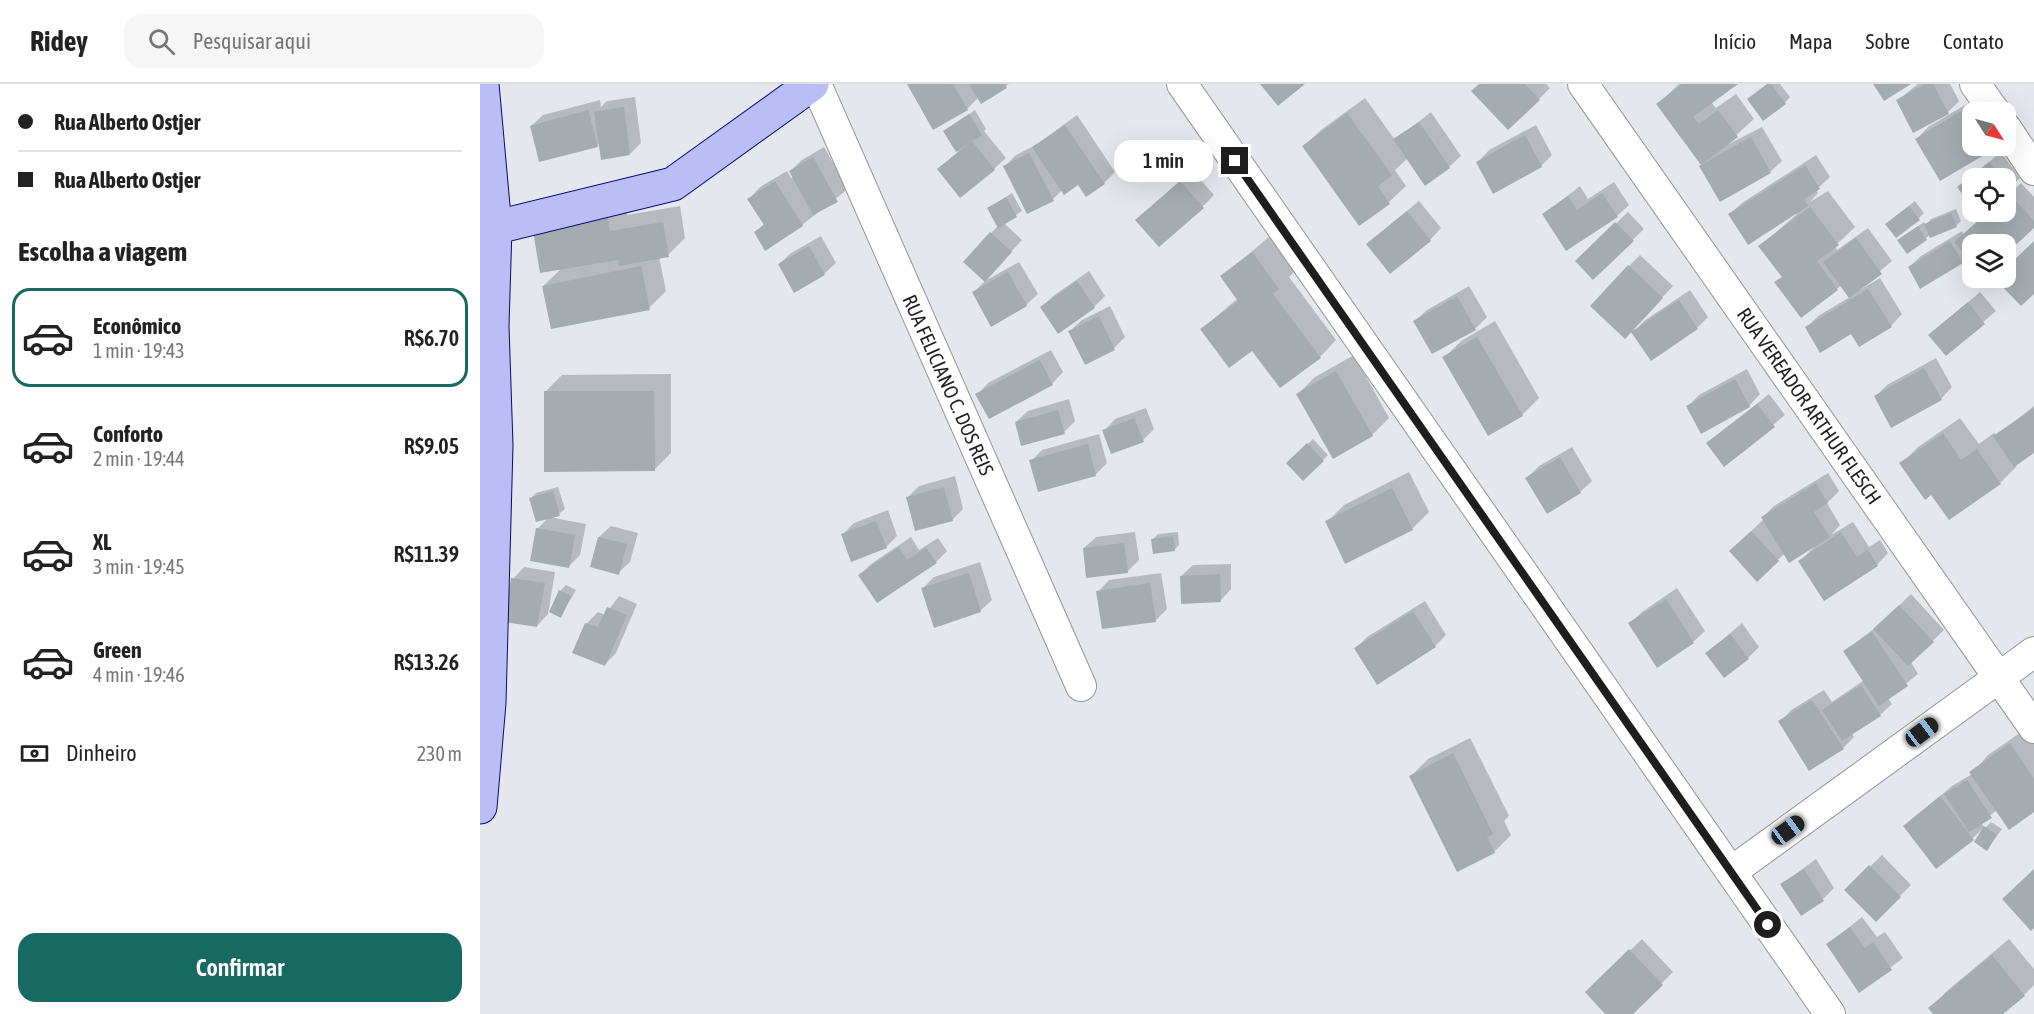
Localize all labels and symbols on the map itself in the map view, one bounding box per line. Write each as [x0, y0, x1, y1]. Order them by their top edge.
north arrow [1962, 102, 2016, 156]
callout: 1 min [1115, 140, 1214, 182]
route end [1221, 147, 1248, 174]
street label: RUA FELICIANO C. DOS REIS [898, 291, 999, 479]
street label: RUA VEREADOR ARTHUR FLESCH [1733, 303, 1886, 508]
car [1902, 714, 1942, 750]
car [1768, 812, 1808, 848]
route start [1754, 911, 1781, 938]

